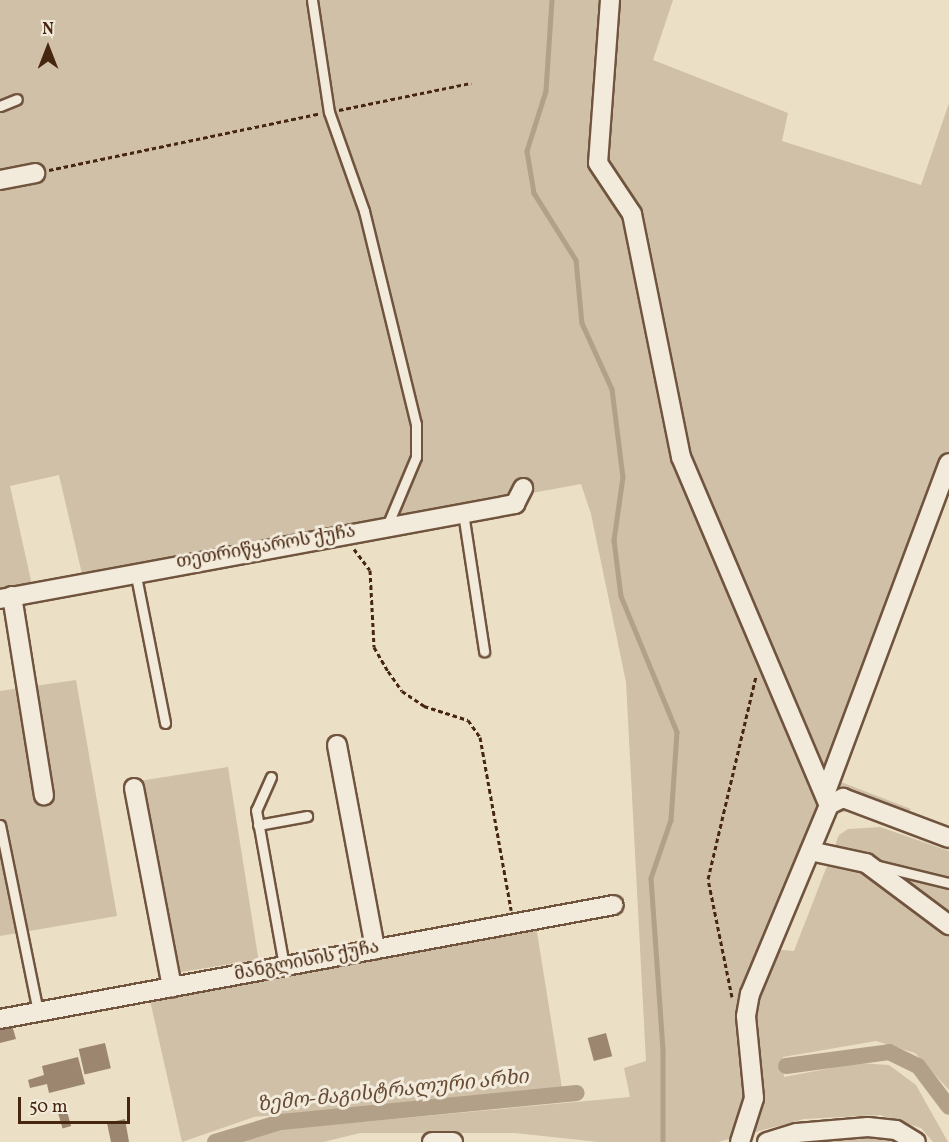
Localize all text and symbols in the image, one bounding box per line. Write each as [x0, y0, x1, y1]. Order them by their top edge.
north arrow [18, 18, 78, 78]
text: N [42, 19, 54, 41]
street label: თეთრიწყაროს ქუჩა [175, 522, 357, 574]
street label: მანგლისის ქუჩა [233, 937, 381, 987]
water label: ზემო-მაგისტრალური არხი [256, 1066, 530, 1118]
scale bar [21, 1085, 134, 1123]
text: 50 m [29, 1095, 68, 1120]

